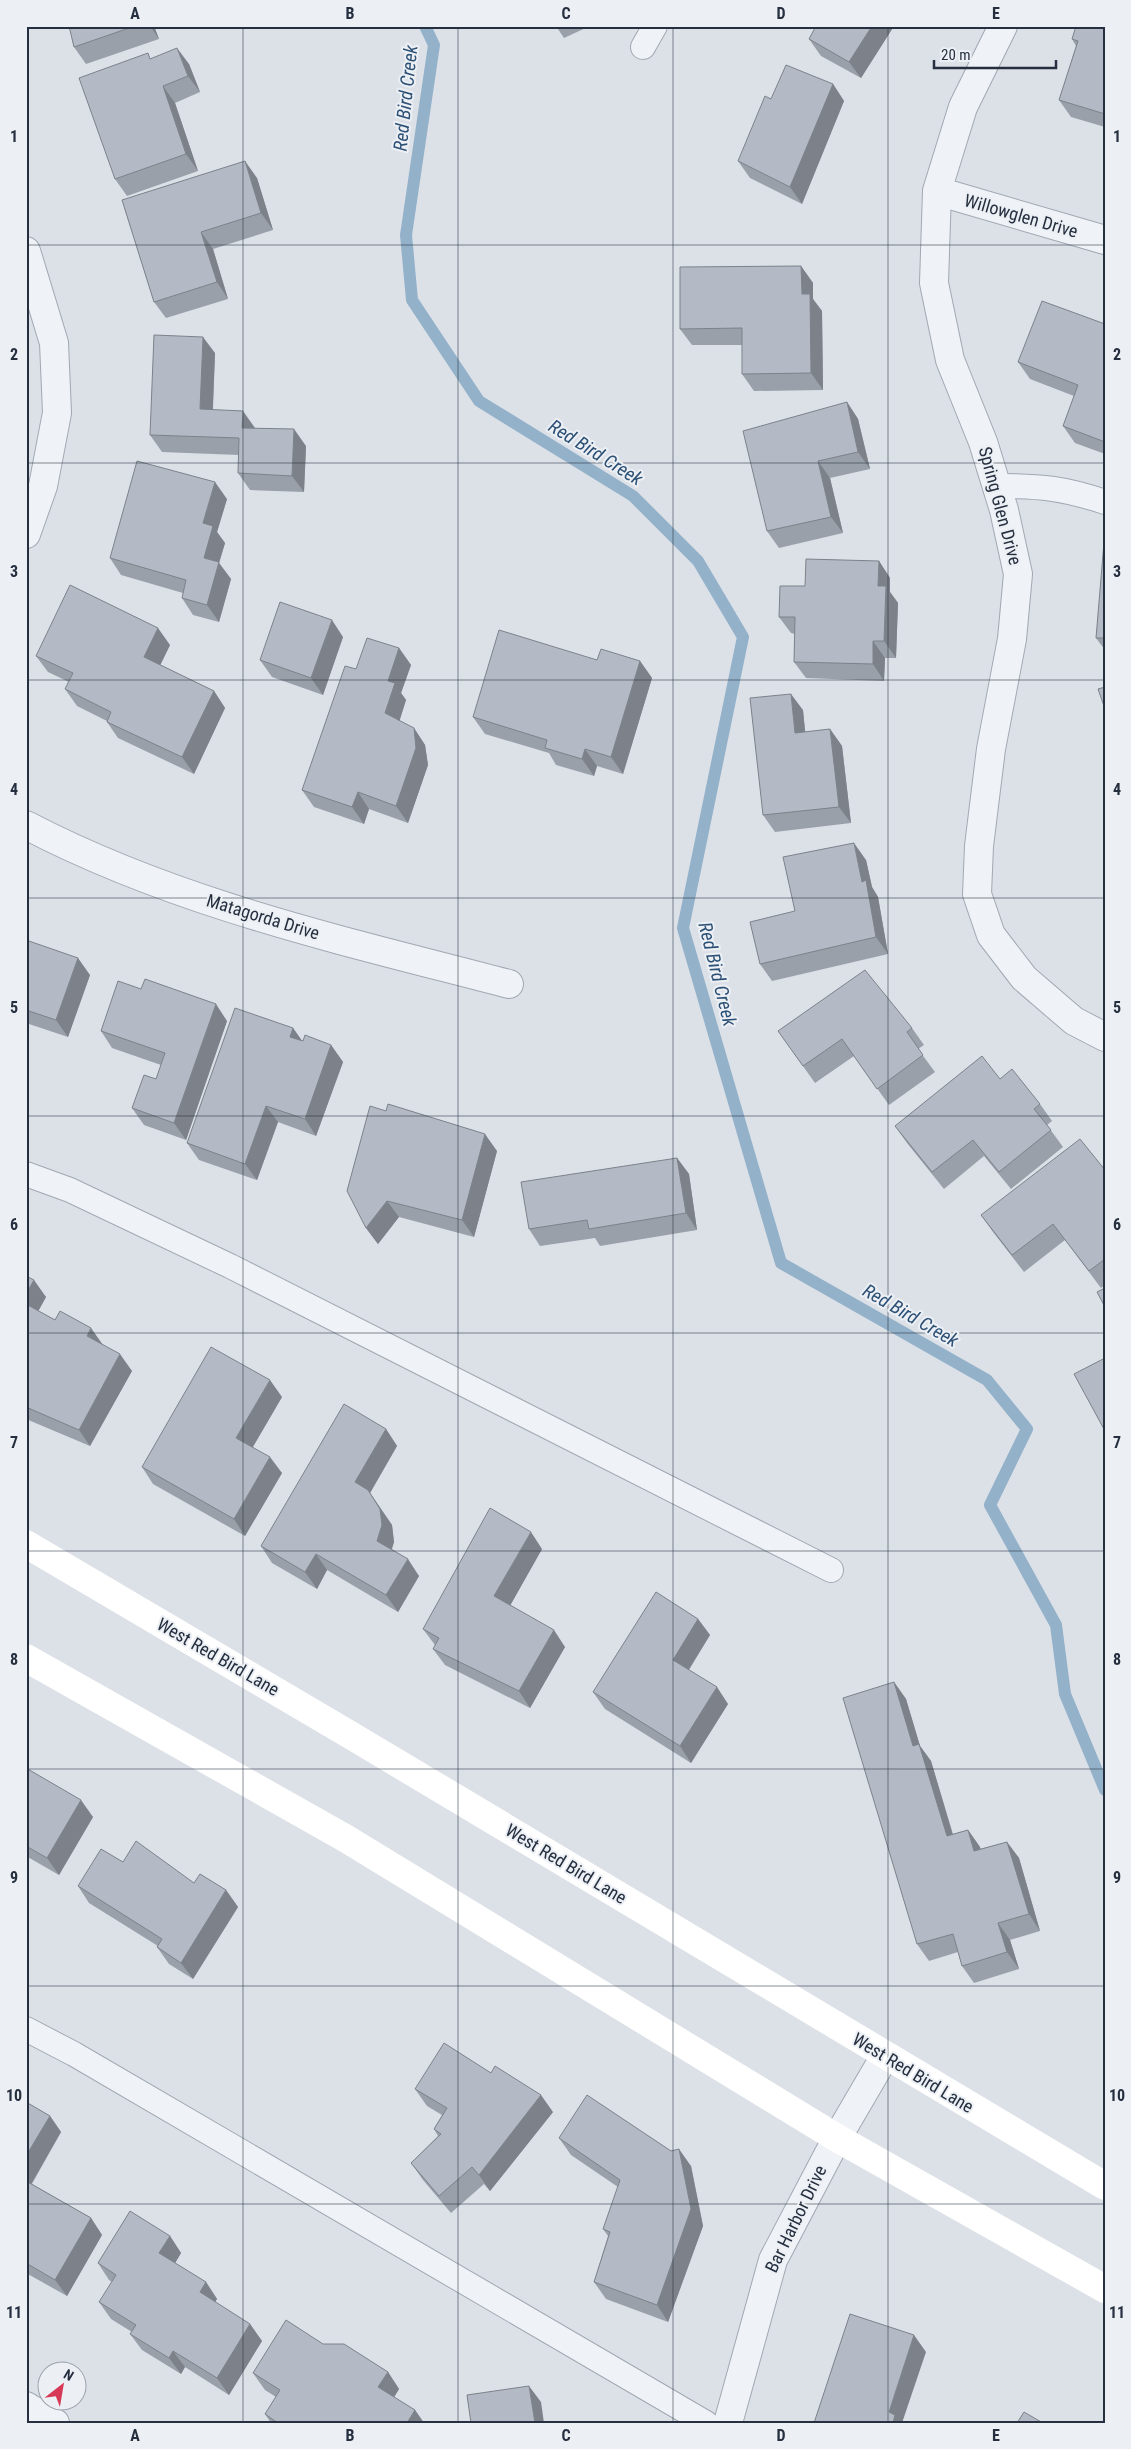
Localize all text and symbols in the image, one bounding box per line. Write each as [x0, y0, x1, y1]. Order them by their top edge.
text: A [130, 4, 140, 23]
text: B [346, 4, 355, 23]
text: C [561, 4, 571, 23]
text: D [776, 4, 786, 23]
text: E [992, 4, 1000, 23]
scale bar [934, 38, 1056, 70]
water label: Red Bird Creek [388, 43, 423, 152]
text: 20 m [941, 46, 971, 64]
text: 1 [10, 127, 18, 146]
text: 1 [1113, 127, 1121, 146]
street label: Willowglen Drive [962, 189, 1080, 242]
text: 2 [10, 345, 18, 364]
text: 2 [1113, 345, 1121, 364]
water label: Red Bird Creek [544, 414, 648, 491]
street label: Spring Glen Drive [975, 444, 1026, 567]
text: 3 [10, 562, 18, 581]
text: 3 [1113, 562, 1121, 581]
text: 4 [10, 780, 18, 799]
text: 4 [1113, 780, 1121, 799]
street label: Matagorda Drive [204, 889, 322, 944]
water label: Red Bird Creek [693, 920, 742, 1029]
text: 5 [10, 998, 18, 1017]
text: 5 [1113, 998, 1121, 1017]
text: 6 [10, 1215, 18, 1234]
text: 6 [1113, 1215, 1121, 1234]
water label: Red Bird Creek [859, 1279, 963, 1352]
text: 7 [10, 1433, 18, 1452]
text: 7 [1113, 1433, 1121, 1452]
street label: West Red Bird Lane [154, 1613, 283, 1700]
text: 8 [10, 1650, 18, 1669]
text: 8 [1113, 1650, 1121, 1669]
street label: West Red Bird Lane [502, 1819, 631, 1908]
text: 9 [10, 1868, 18, 1887]
text: 9 [1113, 1868, 1121, 1887]
street label: West Red Bird Lane [849, 2028, 978, 2117]
text: 10 [6, 2086, 22, 2105]
text: 10 [1109, 2086, 1125, 2105]
street label: Bar Harbor Drive [761, 2162, 831, 2276]
text: 11 [6, 2303, 22, 2322]
text: 11 [1109, 2303, 1125, 2322]
north arrow [38, 2362, 88, 2412]
text: N [61, 2366, 76, 2384]
text: A [130, 2426, 140, 2445]
text: B [346, 2426, 355, 2445]
text: C [561, 2426, 571, 2445]
text: D [776, 2426, 786, 2445]
text: E [992, 2426, 1000, 2445]

